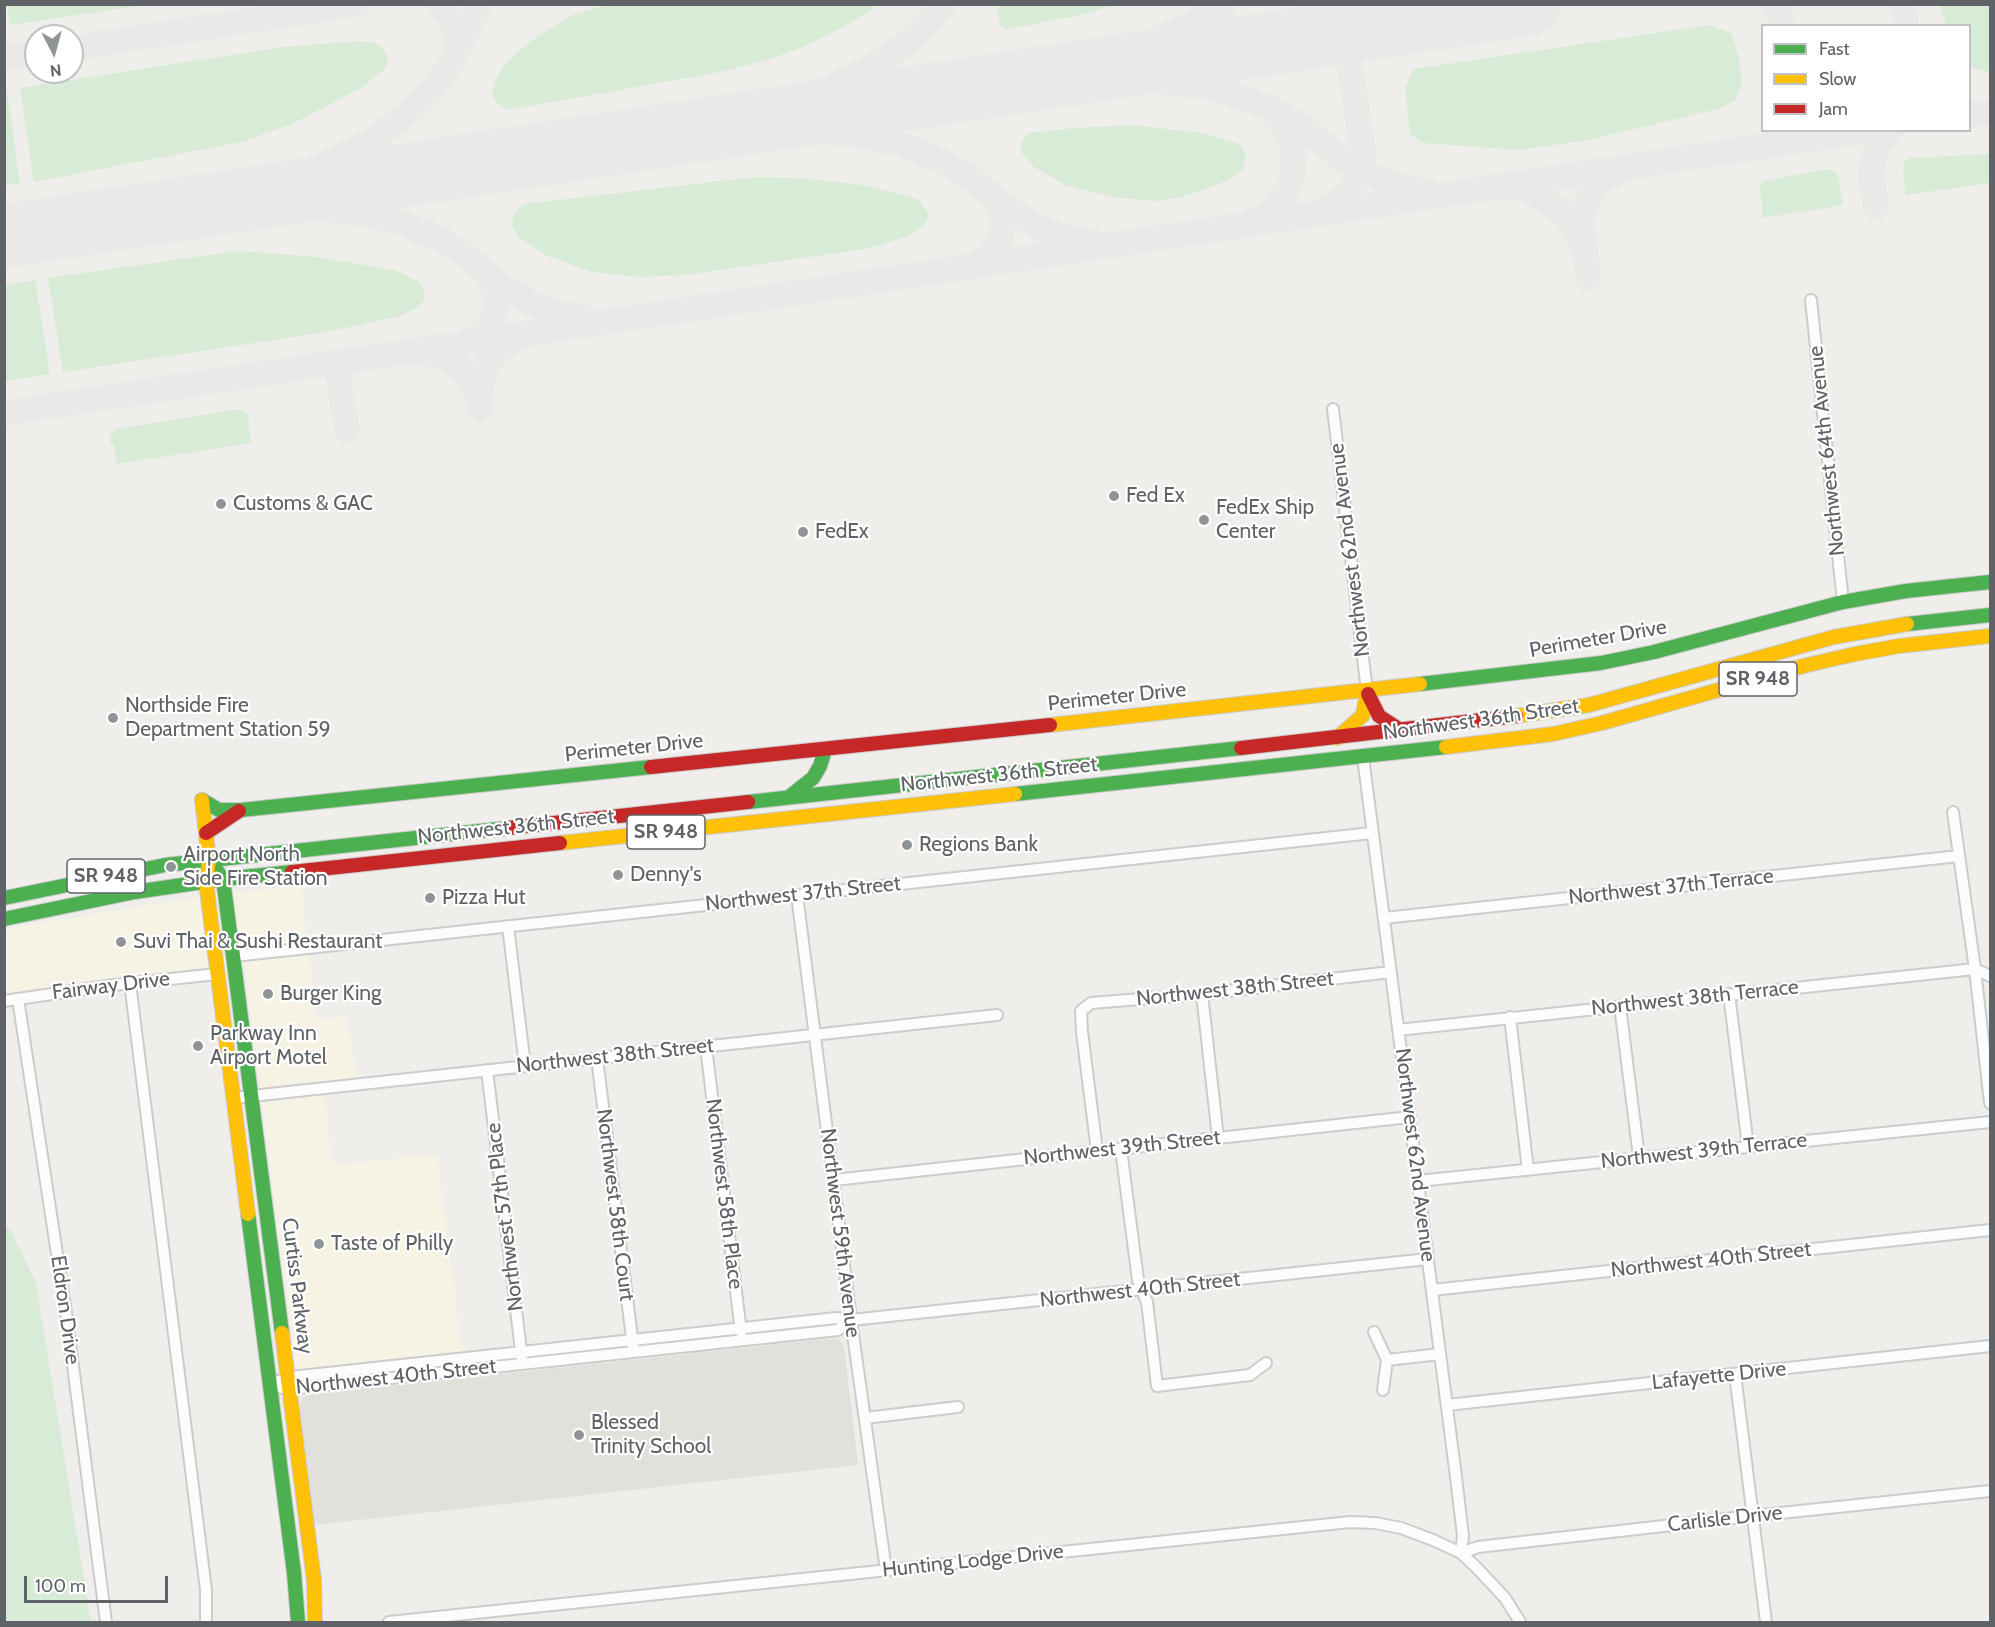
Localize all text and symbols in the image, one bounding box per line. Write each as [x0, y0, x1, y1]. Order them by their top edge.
north arrow [24, 24, 84, 84]
legend [1761, 24, 1971, 132]
text: Fast [1819, 38, 1850, 60]
text: N [49, 60, 62, 80]
text: Slow [1819, 68, 1856, 90]
text: Jam [1819, 98, 1848, 120]
street label: Northwest 64th Avenue [1803, 345, 1851, 557]
street label: Northwest 62nd Avenue [1324, 442, 1376, 658]
place label: Fed Ex [1126, 483, 1185, 509]
marker: Fed Ex [1107, 489, 1121, 503]
place label: Customs & GAC [233, 491, 373, 517]
place label: FedEx Ship Center [1216, 495, 1314, 545]
marker: Customs & GAC [214, 497, 228, 511]
marker: FedEx Ship Center [1197, 513, 1211, 527]
place label: FedEx [815, 519, 869, 545]
marker: FedEx [796, 525, 810, 539]
street label: Perimeter Drive [1527, 615, 1669, 663]
road number: SR 948 [1719, 662, 1797, 696]
street label: Perimeter Drive [1047, 677, 1187, 717]
place label: Northside Fire Department Station 59 [125, 693, 331, 743]
street label: Northwest 36th Street [1381, 694, 1581, 746]
marker: Northside Fire Department Station 59 [106, 711, 120, 725]
street label: Perimeter Drive [564, 728, 704, 768]
street label: Northwest 36th Street [899, 752, 1099, 798]
street label: Northwest 36th Street [416, 804, 616, 850]
road number: SR 948 [627, 815, 705, 849]
place label: Regions Bank [919, 832, 1038, 858]
marker: Regions Bank [900, 838, 914, 852]
place label: Airport North Side Fire Station [183, 842, 328, 892]
road number: SR 948 [67, 859, 145, 893]
marker: Airport North Side Fire Station [164, 860, 178, 874]
place label: Denny's [630, 862, 702, 888]
street label: Northwest 37th Terrace [1567, 864, 1775, 910]
marker: Denny's [611, 868, 625, 882]
street label: Northwest 37th Street [704, 871, 902, 917]
place label: Pizza Hut [442, 885, 526, 911]
marker: Pizza Hut [423, 891, 437, 905]
place label: Suvi Thai & Sushi Restaurant [133, 929, 382, 955]
marker: Suvi Thai & Sushi Restaurant [114, 935, 128, 949]
street label: Fairway Drive [51, 966, 171, 1006]
street label: Northwest 38th Street [1135, 966, 1335, 1012]
street label: Northwest 38th Terrace [1590, 975, 1800, 1021]
place label: Burger King [280, 981, 382, 1007]
marker: Burger King [261, 987, 275, 1001]
place label: Parkway Inn Airport Motel [210, 1021, 327, 1071]
street label: Northwest 38th Street [515, 1033, 715, 1079]
marker: Parkway Inn Airport Motel [191, 1039, 205, 1053]
street label: Northwest 62nd Avenue [1389, 1047, 1441, 1263]
street label: Northwest 58th Place [700, 1097, 748, 1291]
street label: Northwest 58th Court [591, 1107, 639, 1303]
street label: Northwest 57th Place [481, 1121, 529, 1313]
street label: Northwest 39th Street [1022, 1125, 1222, 1171]
street label: Northwest 59th Avenue [815, 1127, 865, 1339]
street label: Northwest 39th Terrace [1600, 1128, 1808, 1174]
street label: Curtiss Parkway [276, 1216, 318, 1356]
place label: Taste of Philly [331, 1231, 453, 1257]
marker: Taste of Philly [312, 1237, 326, 1251]
street label: Northwest 40th Street [1610, 1237, 1812, 1283]
street label: Eldron Drive [45, 1254, 85, 1366]
street label: Northwest 40th Street [1039, 1267, 1241, 1313]
street label: Northwest 40th Street [295, 1354, 497, 1400]
street label: Lafayette Drive [1651, 1356, 1787, 1396]
place label: Blessed Trinity School [591, 1410, 711, 1460]
marker: Blessed Trinity School [572, 1428, 586, 1442]
street label: Carlisle Drive [1666, 1500, 1784, 1538]
street label: Hunting Lodge Drive [881, 1539, 1065, 1583]
scale bar [27, 1564, 171, 1602]
text: 100 m [35, 1575, 86, 1597]

